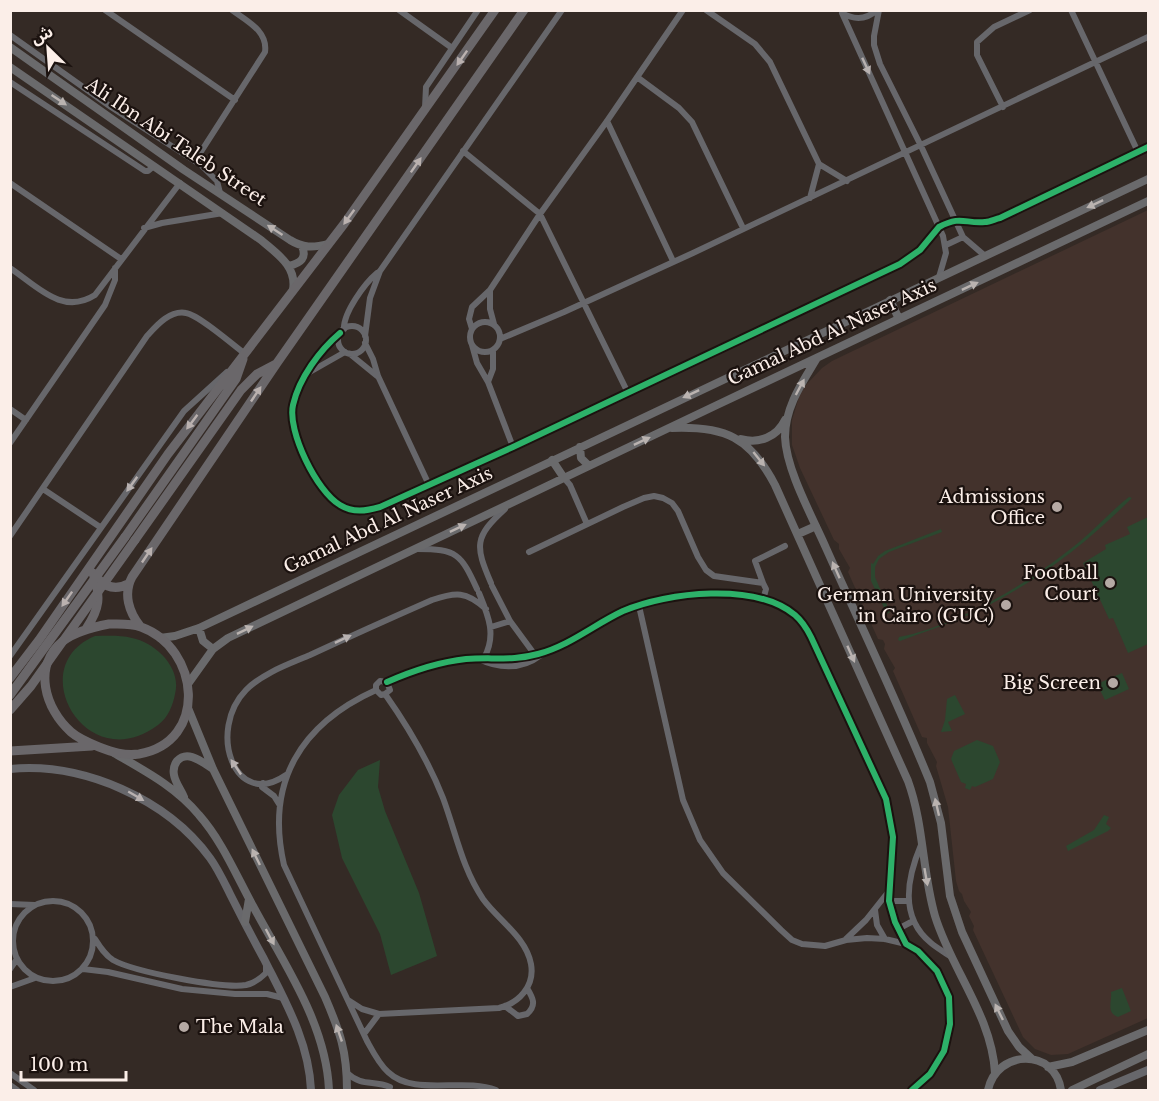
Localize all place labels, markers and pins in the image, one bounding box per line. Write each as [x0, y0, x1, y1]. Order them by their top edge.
place label: Admissions Office [938, 486, 1045, 529]
marker: Admissions Office [1050, 500, 1064, 514]
place label: Football Court [1023, 562, 1098, 605]
marker: Football Court [1103, 576, 1117, 590]
place label: German University in Cairo (GUC) [817, 584, 994, 627]
marker: German University in Cairo (GUC) [999, 598, 1013, 612]
place label: Big Screen [1003, 672, 1101, 694]
marker: Big Screen [1106, 676, 1120, 690]
place label: The Mala [196, 1016, 284, 1038]
marker: The Mala [177, 1020, 191, 1034]

